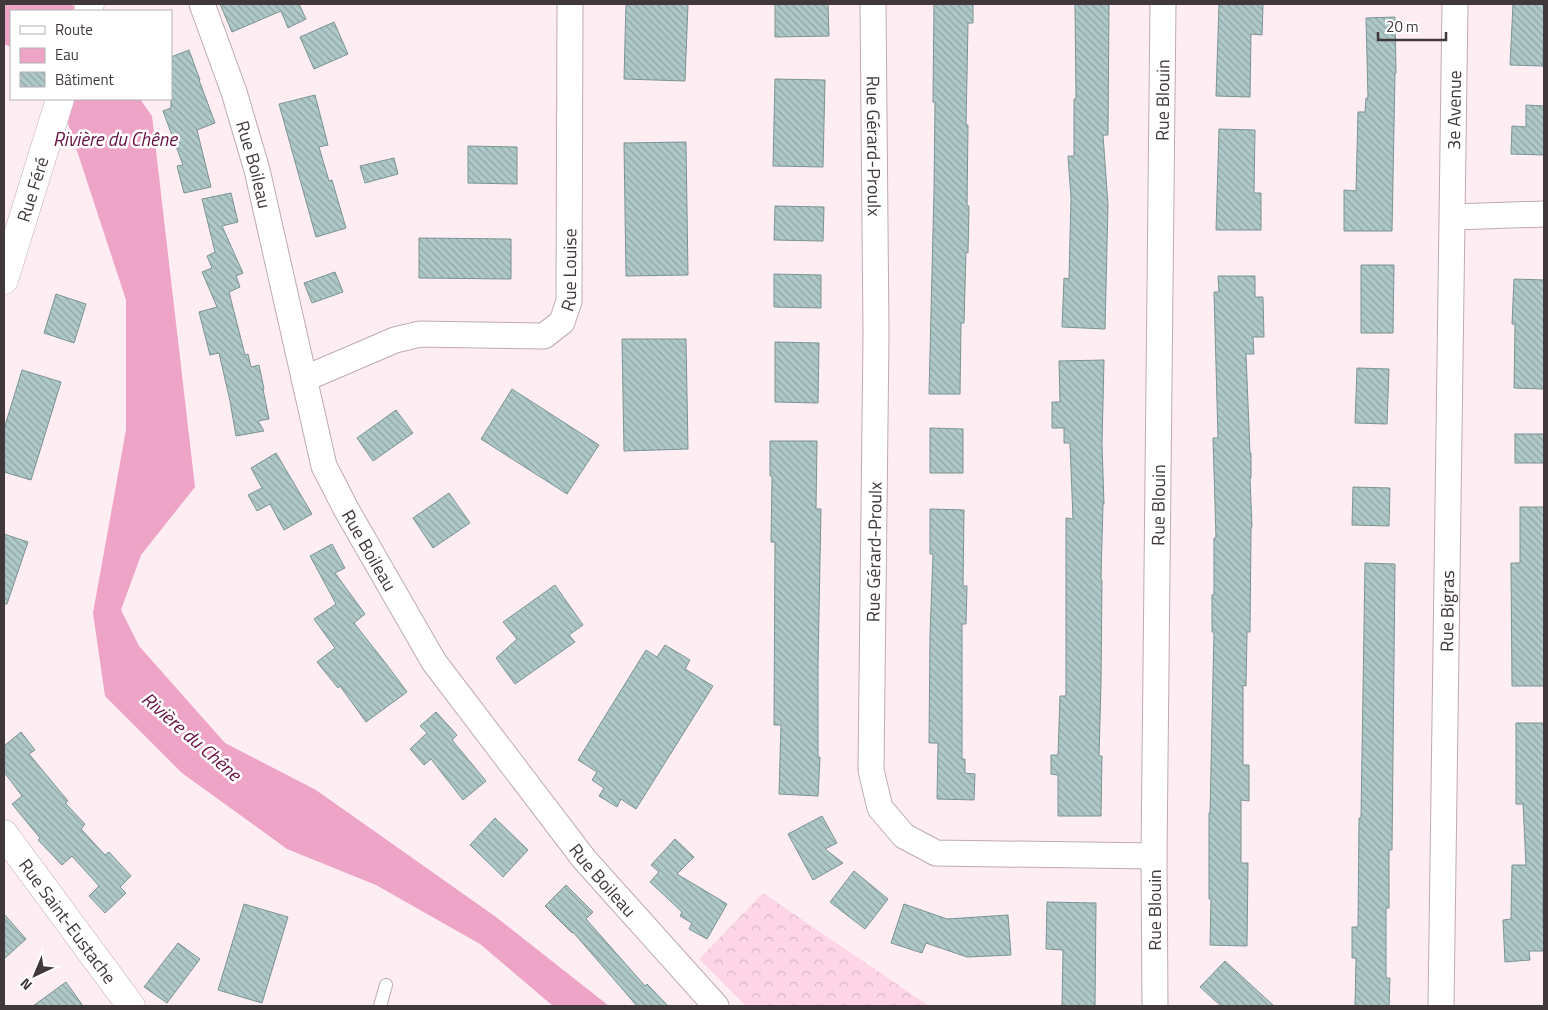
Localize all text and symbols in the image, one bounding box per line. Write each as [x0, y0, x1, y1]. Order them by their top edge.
legend [10, 10, 172, 100]
scale bar [1378, 10, 1446, 42]
text: 20 m [1386, 15, 1419, 38]
text: Route [55, 18, 93, 41]
text: Eau [55, 43, 79, 66]
street label: Rue Blouin [1148, 59, 1176, 141]
text: Bâtiment [55, 68, 114, 91]
street label: 3e Avenue [1439, 70, 1468, 150]
street label: Rue Gérard-Proulx [860, 76, 888, 216]
street label: Rue Boileau [230, 117, 279, 211]
water label: Rivière du Chêne [53, 124, 178, 153]
street label: Rue Féré [9, 153, 55, 225]
street label: Rue Louise [553, 228, 583, 315]
street label: Rue Blouin [1144, 464, 1172, 546]
street label: Rue Gérard-Proulx [859, 482, 889, 622]
street label: Rue Boileau [335, 504, 404, 596]
street label: Rue Bigras [1432, 570, 1461, 652]
water label: Rivière du Chêne [136, 684, 249, 788]
street label: Rue Boileau [563, 837, 643, 922]
street label: Rue Saint-Eustache [13, 853, 123, 989]
street label: Rue Blouin [1141, 869, 1168, 951]
north arrow [10, 950, 60, 1000]
text: N [15, 974, 36, 996]

